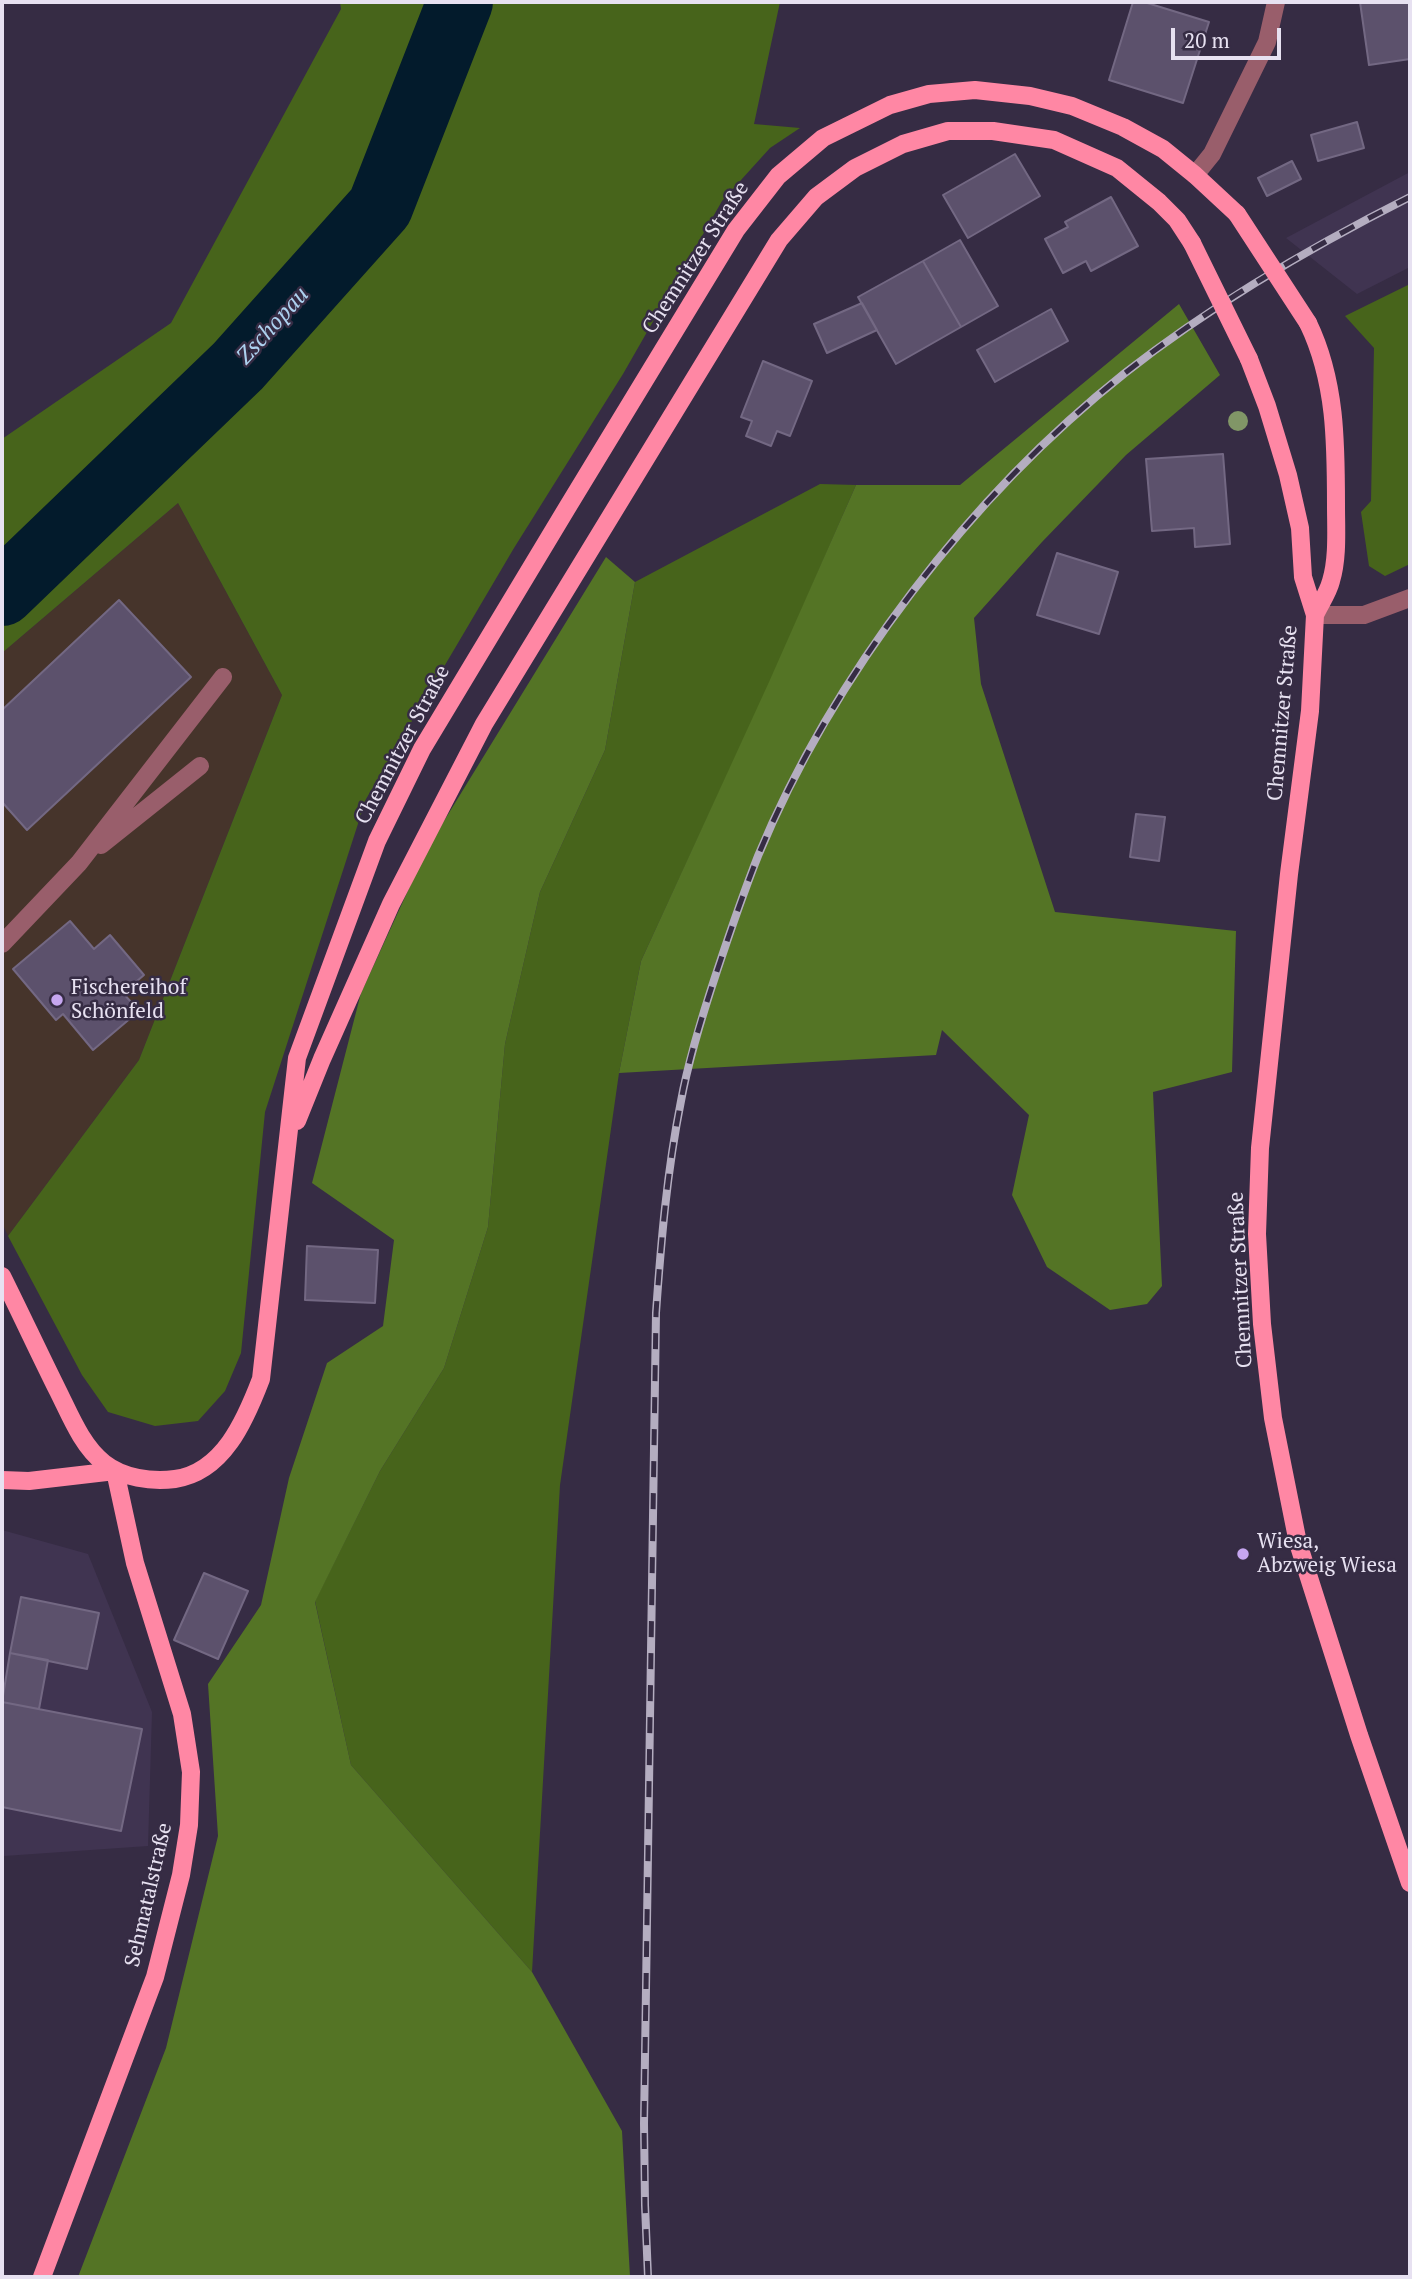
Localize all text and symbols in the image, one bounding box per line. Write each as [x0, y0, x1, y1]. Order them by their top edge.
scale bar [1174, 14, 1284, 58]
text: 20 m [1184, 26, 1230, 54]
street label: Chemnitzer Straße [637, 177, 755, 339]
water label: Zschopau [231, 282, 315, 370]
street label: Chemnitzer Straße [1263, 624, 1303, 802]
street label: Chemnitzer Straße [350, 661, 456, 829]
place label: Fischereihof Schönfeld [71, 975, 187, 1025]
marker: Fischereihof Schönfeld [49, 992, 65, 1008]
street label: Chemnitzer Straße [1224, 1191, 1258, 1369]
place label: Wiesa, Abzweig Wiesa [1257, 1529, 1397, 1579]
marker: Wiesa, Abzweig Wiesa [1235, 1546, 1251, 1562]
street label: Sehmatalstraße [120, 1820, 178, 1970]

